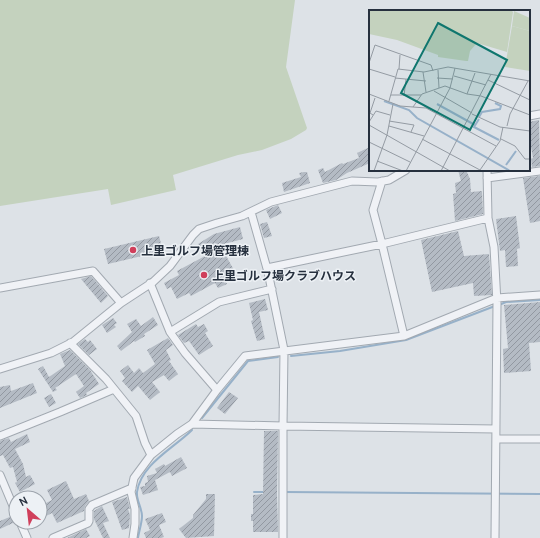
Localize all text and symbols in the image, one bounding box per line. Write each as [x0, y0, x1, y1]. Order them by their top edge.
inset map [369, 10, 530, 171]
place label: 上里ゴルフ場管理棟 [141, 243, 249, 258]
marker: 上里ゴルフ場管理棟 [128, 245, 138, 255]
place label: 上里ゴルフ場クラブハウス [212, 268, 356, 283]
marker: 上里ゴルフ場クラブハウス [199, 270, 209, 280]
north arrow [8, 490, 48, 530]
text: N [17, 493, 30, 509]

